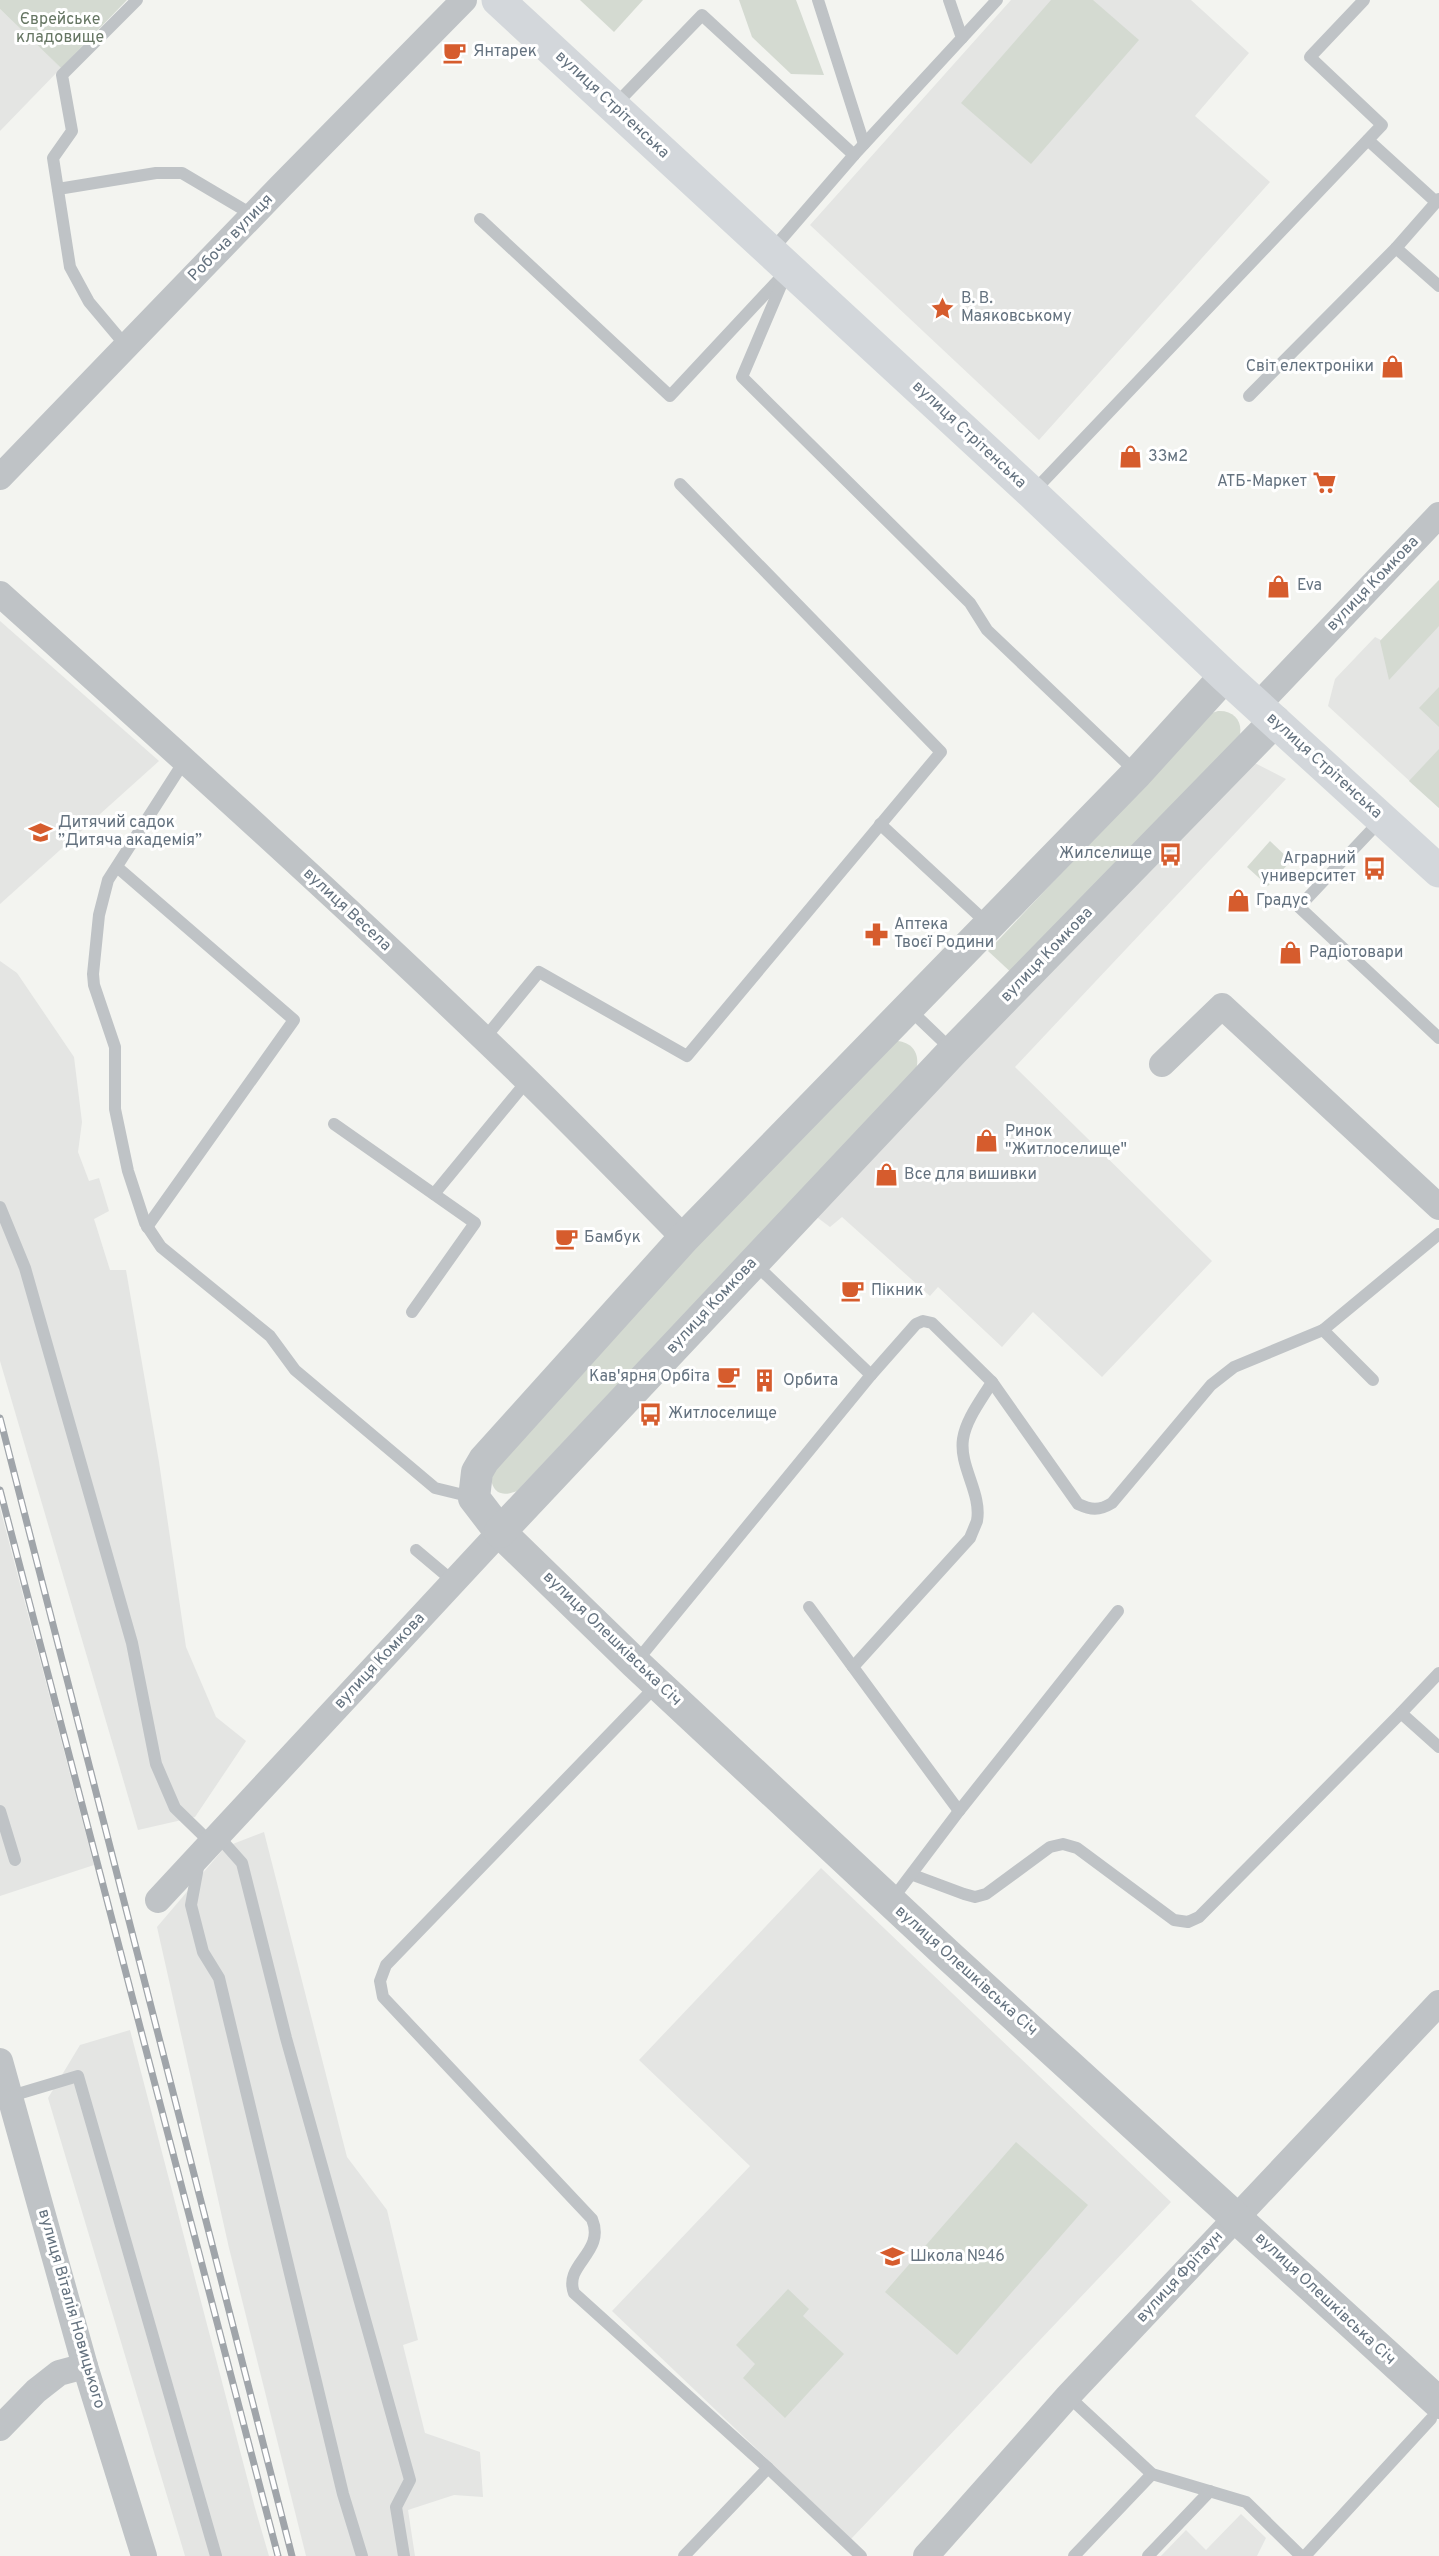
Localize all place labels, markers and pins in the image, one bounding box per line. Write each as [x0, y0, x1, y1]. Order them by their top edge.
cafe icon: Янтарек [442, 39, 468, 65]
place label: Янтарек [473, 42, 537, 62]
place label: В. В. Маяковському [961, 289, 1072, 327]
place icon: В. В. Маяковському [930, 295, 956, 321]
shop icon: Світ електроніки [1379, 354, 1405, 380]
place label: Світ електроніки [1246, 357, 1374, 377]
shop icon: 33м2 [1117, 444, 1143, 470]
place label: 33м2 [1148, 447, 1188, 467]
supermarket icon: АТБ-Маркет [1312, 469, 1338, 495]
place label: АТБ-Маркет [1217, 472, 1307, 492]
shop icon: Eva [1266, 573, 1292, 599]
place label: Eva [1297, 576, 1322, 596]
place label: Дитячий садок ”Дитяча академія” [58, 813, 202, 851]
school or university icon: Дитячий садок ”Дитяча академія” [27, 819, 53, 845]
bus stop icon: Жилселище [1157, 841, 1183, 867]
place label: Жилселище [1059, 844, 1152, 864]
place label: Аграрний университет [1261, 849, 1356, 887]
bus stop icon: Аграрний университет [1361, 855, 1387, 881]
shop icon: Градус [1225, 888, 1251, 914]
place label: Градус [1256, 891, 1308, 911]
place label: Аптека Твоєї Родини [894, 915, 994, 953]
pharmacy icon: Аптека Твоєї Родини [863, 921, 889, 947]
shop icon: Радіотовари [1278, 940, 1304, 966]
place label: Радіотовари [1309, 943, 1403, 963]
place label: Ринок "Житлоселище" [1005, 1122, 1127, 1160]
shop icon: Ринок "Житлоселище" [974, 1128, 1000, 1154]
shop icon: Все для вишивки [873, 1162, 899, 1188]
place label: Все для вишивки [904, 1165, 1037, 1185]
cafe icon: Бамбук [553, 1225, 579, 1251]
place label: Бамбук [584, 1228, 641, 1248]
cafe icon: Пікник [840, 1278, 866, 1304]
place label: Пікник [871, 1281, 923, 1301]
cafe icon: Кав'ярня Орбіта [715, 1364, 741, 1390]
place label: Кав'ярня Орбіта [589, 1367, 710, 1387]
building icon: Орбита [752, 1368, 778, 1394]
place label: Орбита [783, 1371, 838, 1391]
bus stop icon: Житлоселище [637, 1401, 663, 1427]
place label: Житлоселище [668, 1404, 777, 1424]
school or university icon: Школа №46 [879, 2244, 905, 2270]
place label: Школа №46 [910, 2247, 1005, 2267]

